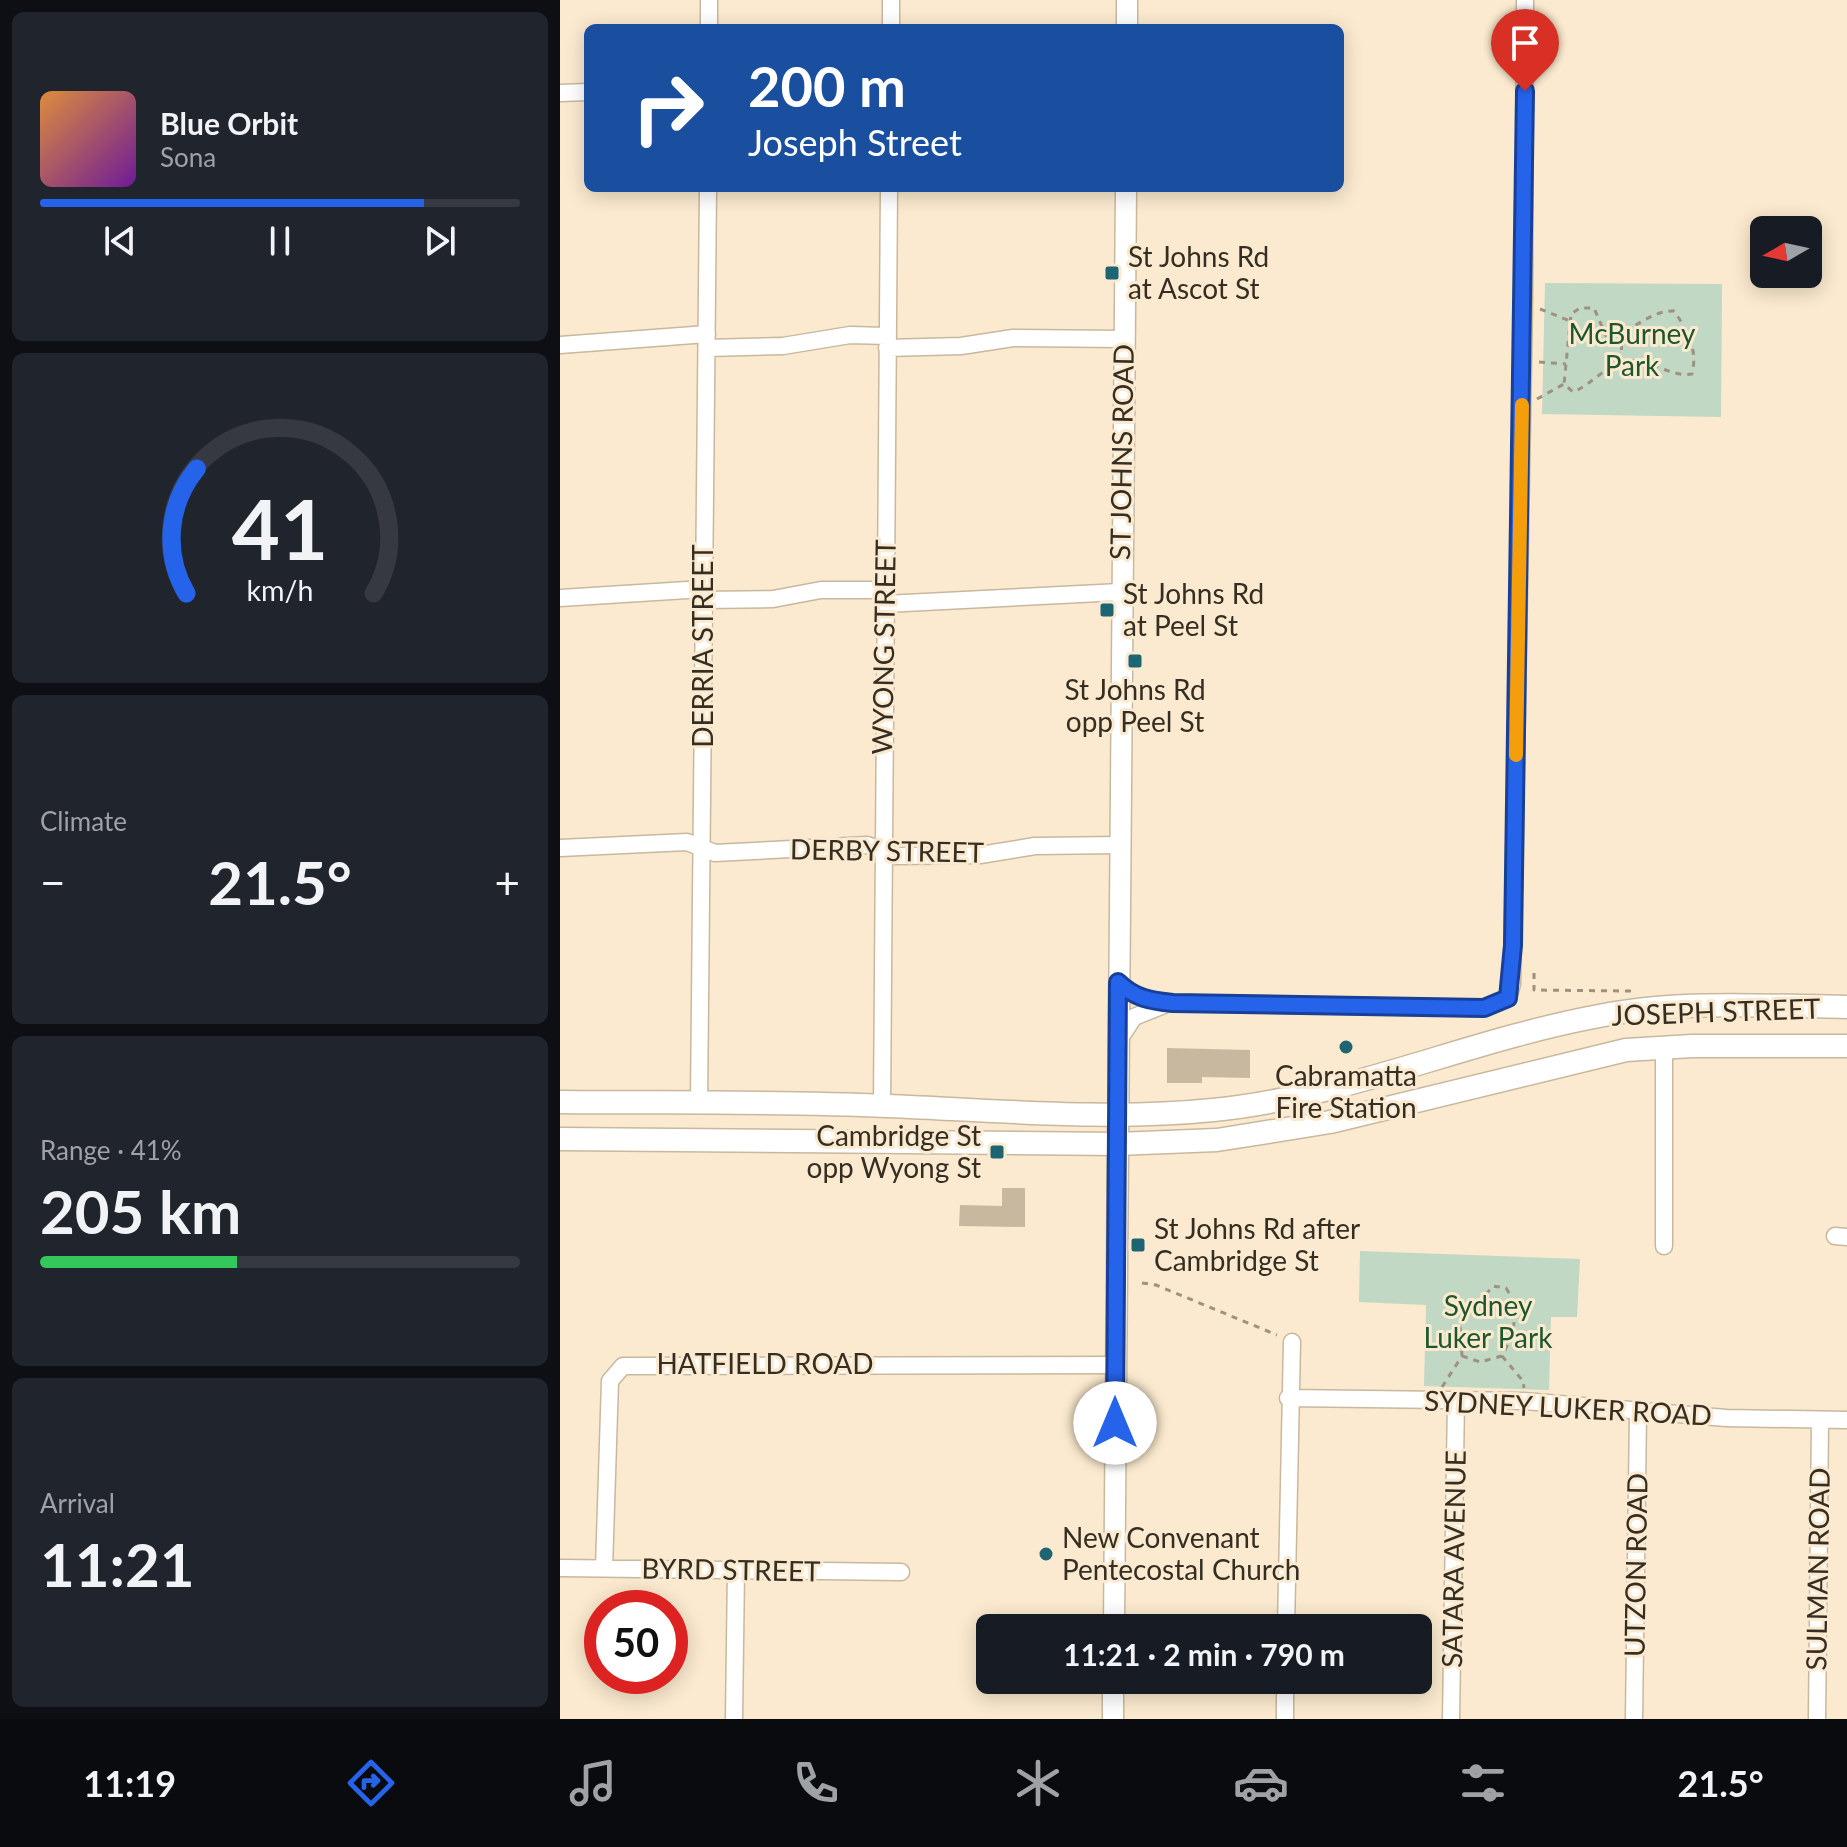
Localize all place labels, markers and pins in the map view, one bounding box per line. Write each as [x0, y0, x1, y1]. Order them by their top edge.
pin [1491, 9, 1559, 91]
place label: St Johns Rd at Ascot St [1128, 239, 1269, 305]
marker: St Johns Rd at Ascot St [1103, 264, 1121, 282]
place label: St Johns Rd at Peel St [1123, 576, 1264, 642]
marker: St Johns Rd at Peel St [1098, 601, 1116, 619]
marker: St Johns Rd opp Peel St [1126, 652, 1144, 670]
place label: St Johns Rd opp Peel St [1064, 672, 1206, 738]
marker: Cabramatta Fire Station [1337, 1038, 1355, 1056]
place label: Cabramatta Fire Station [1275, 1058, 1417, 1124]
place label: Cambridge St opp Wyong St [807, 1118, 981, 1184]
marker: Cambridge St opp Wyong St [988, 1143, 1006, 1161]
place label: St Johns Rd after Cambridge St [1154, 1211, 1360, 1277]
marker: St Johns Rd after Cambridge St [1129, 1236, 1147, 1254]
place label: New Convenant Pentecostal Church [1062, 1520, 1300, 1586]
marker: New Convenant Pentecostal Church [1037, 1545, 1055, 1563]

